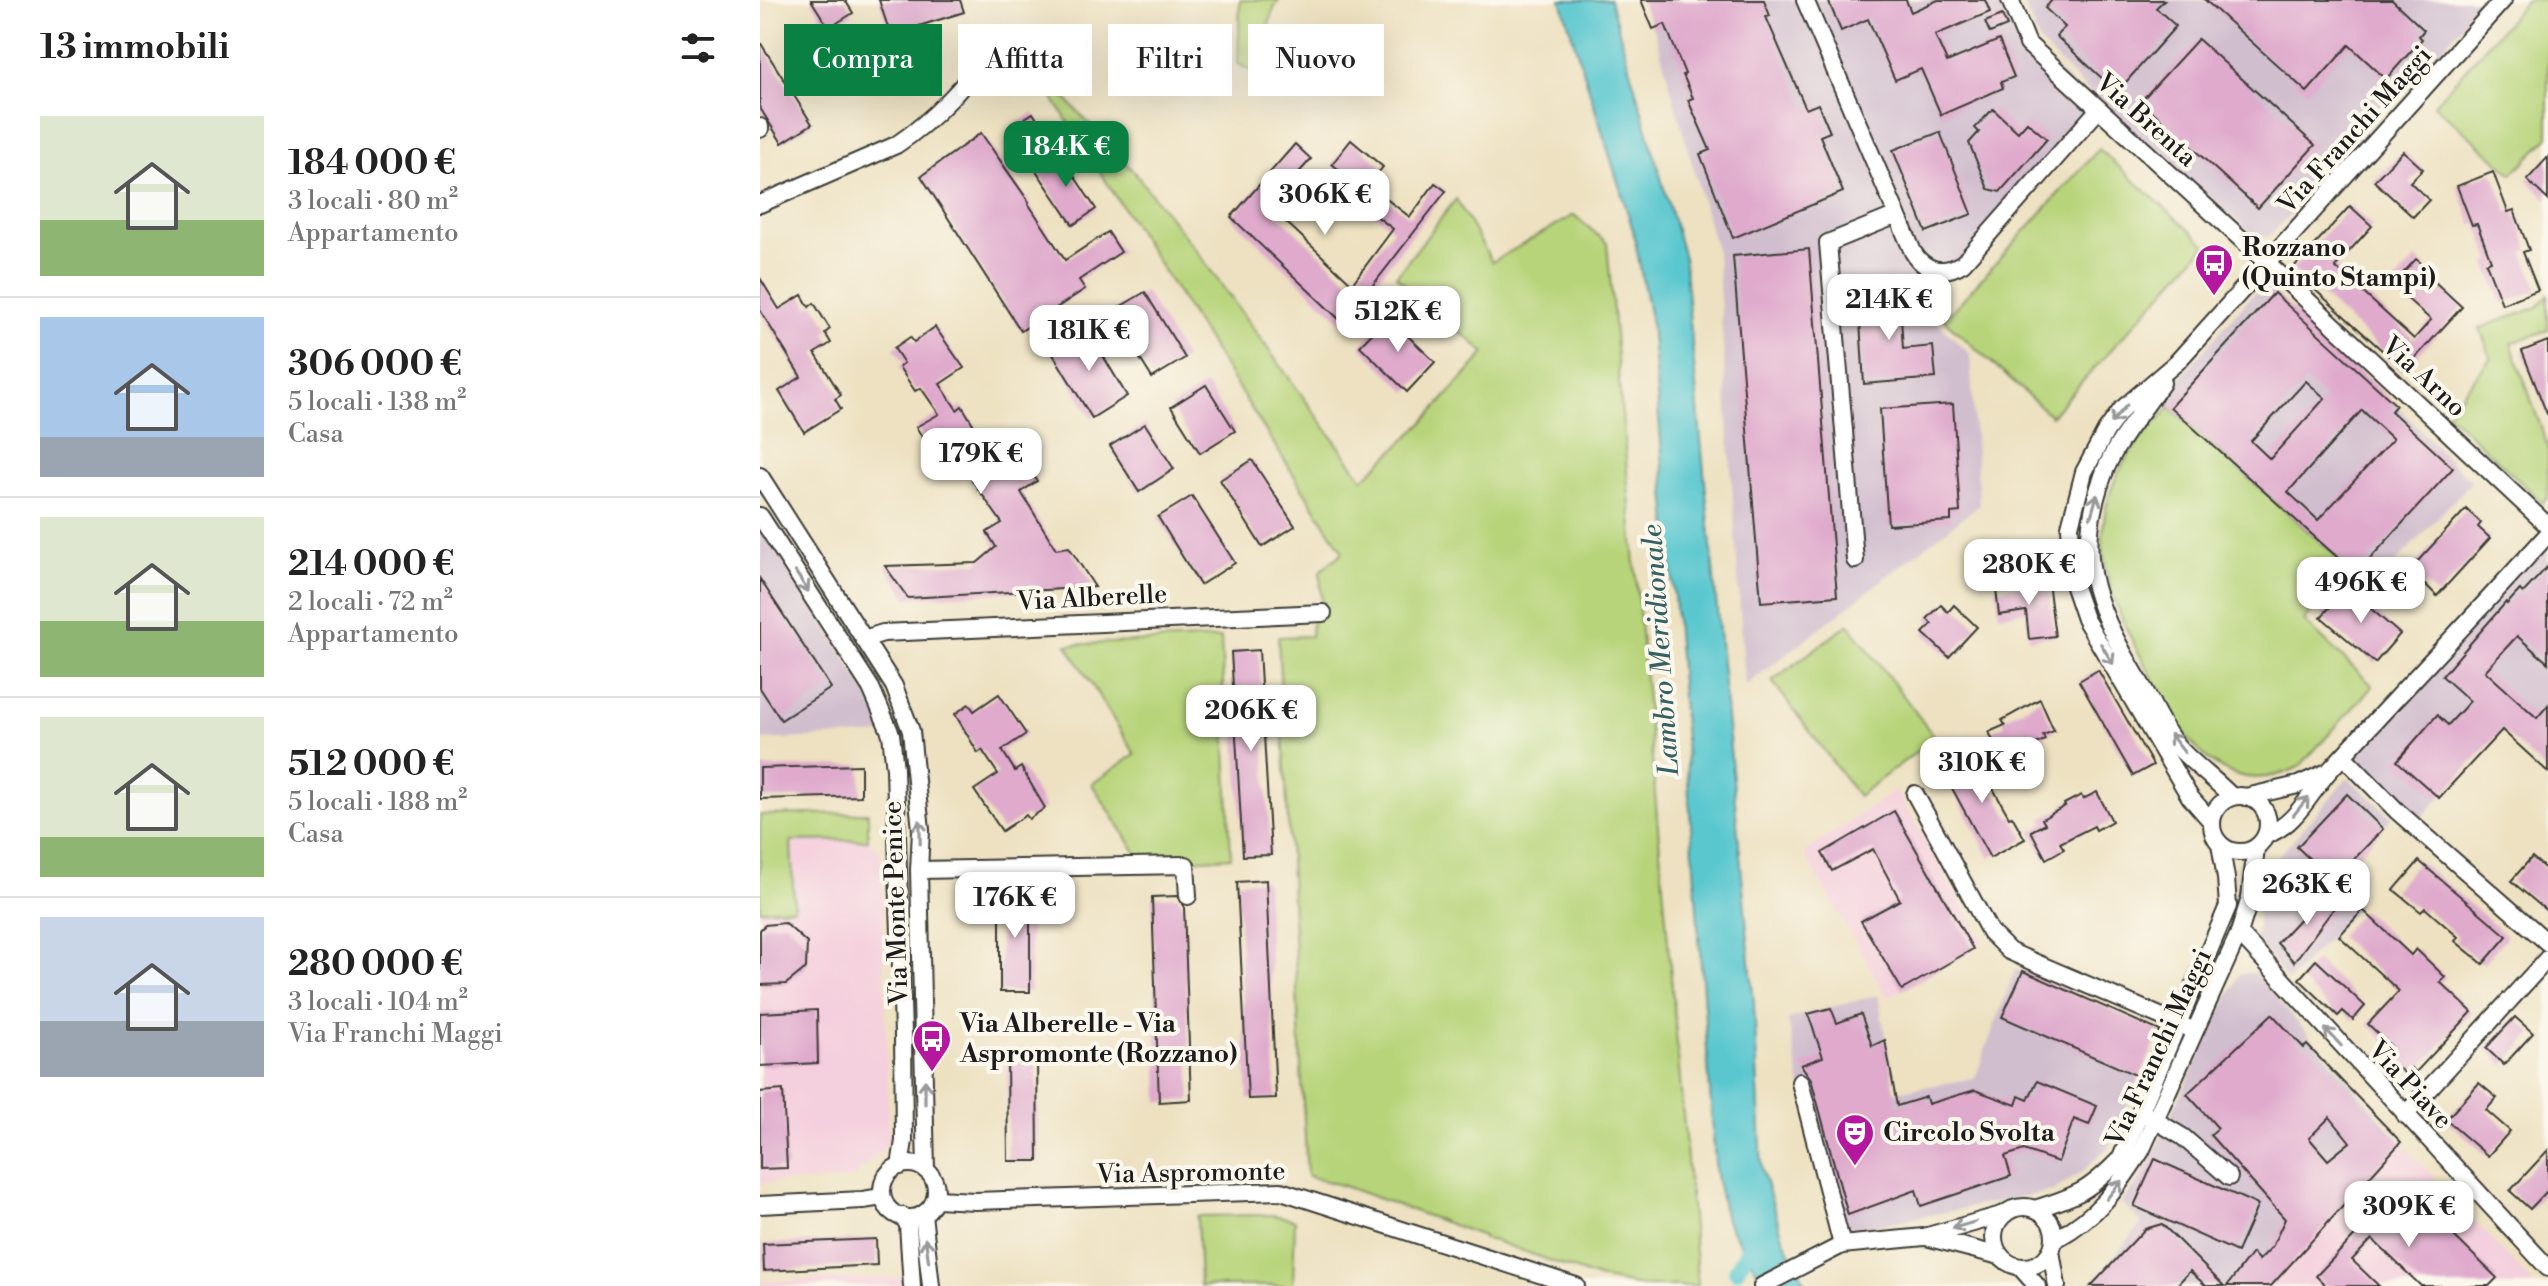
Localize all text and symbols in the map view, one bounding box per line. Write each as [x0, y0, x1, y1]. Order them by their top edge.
chip: Compra [784, 24, 942, 96]
chip: Affitta [958, 24, 1092, 96]
chip: Filtri [1108, 24, 1232, 96]
chip: Nuovo [1248, 24, 1384, 96]
icon: filters [676, 26, 720, 70]
text: 13 immobili [40, 27, 229, 69]
street label: Via Franchi Maggi [2271, 39, 2439, 221]
street label: Via Brenta [2088, 66, 2204, 174]
pin: 184K € [1001, 121, 1131, 189]
text: 184K € [1022, 131, 1110, 163]
text: 184 000 € [288, 143, 456, 185]
icon: home [104, 148, 200, 244]
pin: 306K € [1260, 169, 1390, 237]
text: 306K € [1278, 179, 1372, 211]
text: 3 locali · 80 m² [288, 185, 458, 217]
text: Appartamento [288, 217, 459, 249]
place label: Rozzano (Quinto Stampi) [2242, 232, 2436, 294]
bus stop icon: Rozzano (Quinto Stampi) [2193, 242, 2235, 297]
pin: 214K € [1824, 274, 1954, 342]
text: 214K € [1845, 284, 1933, 316]
pin: 512K € [1333, 286, 1463, 354]
text: 512K € [1354, 296, 1442, 328]
pin: 181K € [1024, 305, 1154, 373]
text: 181K € [1048, 315, 1130, 347]
street label: Via Arno [2374, 329, 2473, 424]
text: 306 000 € [288, 344, 462, 386]
icon: home [104, 349, 200, 445]
text: 5 locali · 138 m² [288, 386, 466, 418]
one-way arrow [2110, 404, 2128, 424]
text: Casa [288, 418, 344, 450]
pin: 179K € [916, 428, 1046, 496]
text: 179K € [939, 438, 1023, 470]
one-way arrow [2087, 493, 2102, 519]
water label: Lambro Meridionale [1635, 523, 1687, 778]
pin: 280K € [1964, 539, 2094, 607]
text: 214 000 € [288, 544, 454, 586]
icon: home [104, 549, 200, 645]
text: 280K € [1982, 549, 2076, 581]
pin: 496K € [2296, 557, 2426, 625]
text: 496K € [2315, 567, 2407, 599]
one-way arrow [794, 570, 811, 592]
street label: Via Alberelle [1015, 578, 1168, 618]
text: 2 locali · 72 m² [288, 586, 453, 618]
text: Appartamento [288, 618, 459, 650]
one-way arrow [2099, 642, 2115, 665]
pin: 206K € [1186, 685, 1316, 753]
text: 206K € [1204, 695, 1298, 727]
one-way arrow [2169, 733, 2186, 754]
pin: 310K € [1917, 737, 2047, 805]
text: 512 000 € [288, 744, 455, 786]
text: 310K € [1938, 747, 2026, 779]
icon: home [104, 749, 200, 845]
text: 5 locali · 188 m² [288, 786, 467, 818]
one-way arrow [2292, 797, 2310, 817]
street label: Via Monte Penice [876, 800, 916, 1007]
text: Casa [288, 818, 344, 850]
one-way arrow [912, 819, 928, 846]
pin: 263K € [2242, 859, 2372, 927]
text: 263K € [2262, 869, 2352, 901]
pin: 176K € [950, 872, 1080, 940]
text: 176K € [973, 882, 1057, 914]
text: 280 000 € [288, 944, 463, 986]
street label: Via Franchi Maggi [2099, 944, 2219, 1153]
icon: home [104, 949, 200, 1045]
text: 3 locali · 104 m² [288, 986, 468, 1018]
place label: Via Alberelle - Via Aspromonte (Rozzano) [959, 1008, 1237, 1070]
text: Via Franchi Maggi [288, 1018, 503, 1050]
bus stop icon: Via Alberelle - Via Aspromonte (Rozzano) [911, 1018, 953, 1073]
one-way arrow [2325, 1027, 2343, 1047]
street label: Via Piave [2360, 1033, 2459, 1136]
one-way arrow [917, 1079, 933, 1106]
theatre icon: Circolo Svolta [1834, 1112, 1876, 1167]
place label: Circolo Svolta [1883, 1117, 2056, 1149]
street label: Via Aspromonte [1095, 1155, 1286, 1191]
one-way arrow [2106, 1180, 2123, 1201]
pin: 309K € [2344, 1181, 2474, 1249]
text: 309K € [2362, 1191, 2456, 1223]
one-way arrow [1952, 1218, 1978, 1233]
one-way arrow [920, 1237, 935, 1264]

